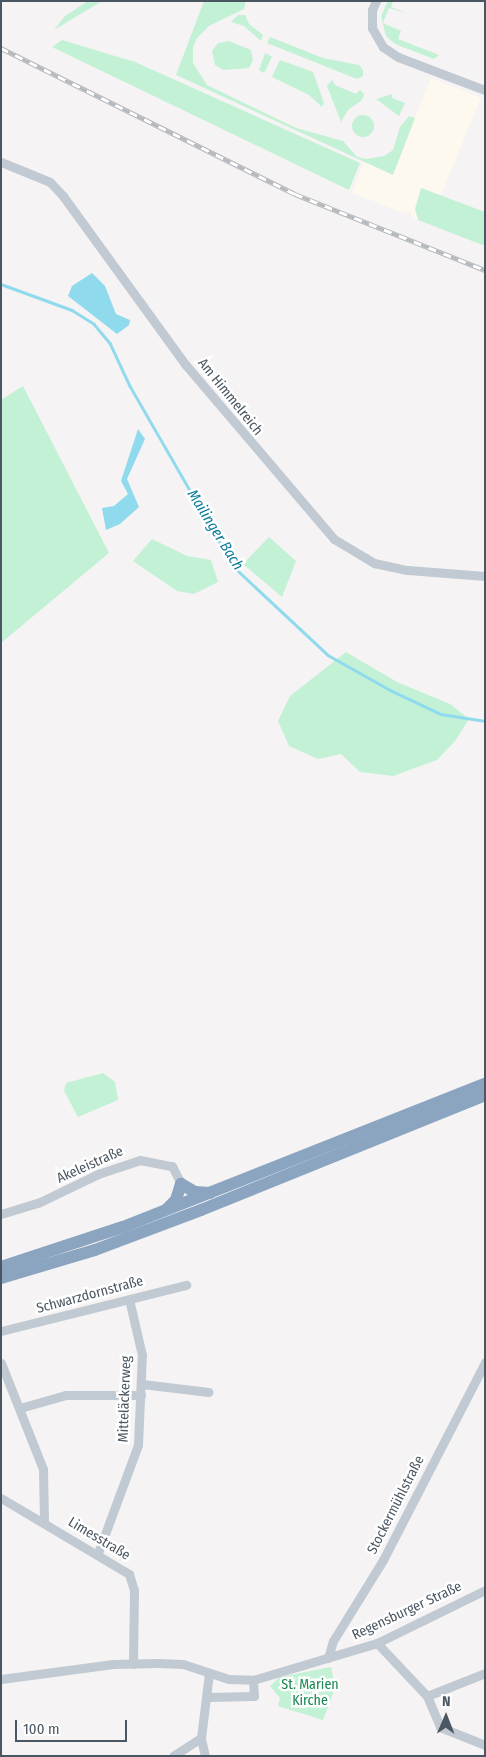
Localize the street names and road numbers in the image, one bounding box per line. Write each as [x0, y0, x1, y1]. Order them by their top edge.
street label: Am Himmelreich [194, 355, 266, 439]
street label: Akeleistraße [54, 1143, 126, 1187]
street label: Schwarzdornstraße [35, 1273, 145, 1317]
street label: Mitteläckerweg [115, 1355, 135, 1443]
street label: Stockermühlstraße [364, 1453, 428, 1557]
street label: Limesstraße [65, 1514, 133, 1564]
street label: Regensburger Straße [349, 1578, 465, 1644]

